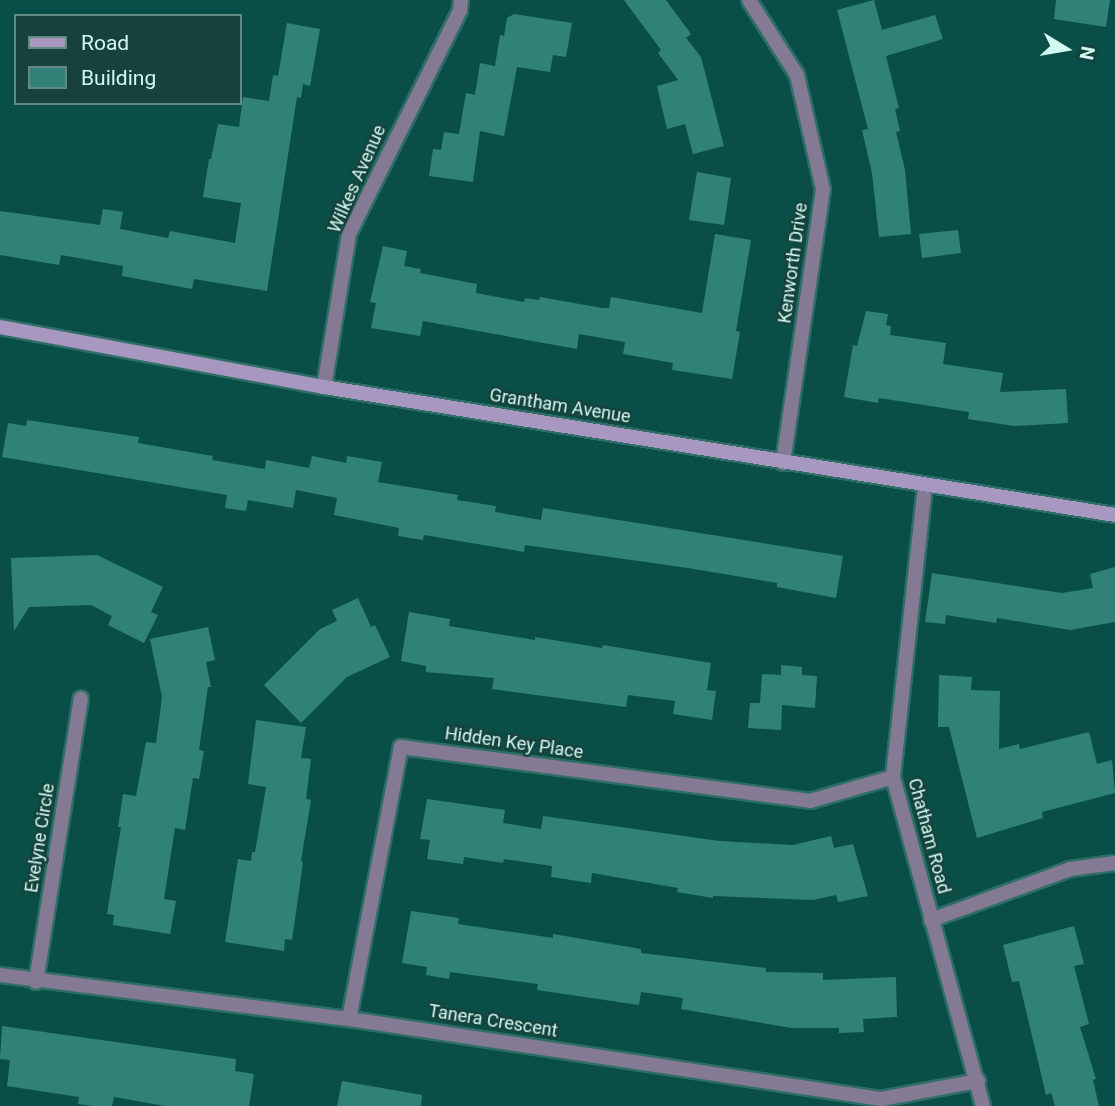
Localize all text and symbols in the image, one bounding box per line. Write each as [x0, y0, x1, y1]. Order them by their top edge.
legend [14, 14, 242, 105]
north arrow [1031, 14, 1101, 84]
text: Road [81, 31, 129, 55]
text: N [1075, 44, 1100, 62]
text: Building [81, 66, 156, 90]
street label: Wilkes Avenue [324, 122, 390, 236]
street label: Kenworth Drive [774, 201, 812, 325]
street label: Grantham Avenue [488, 384, 632, 428]
street label: Hidden Key Place [443, 723, 585, 763]
street label: Chatham Road [903, 776, 955, 896]
street label: Evelyne Circle [21, 782, 59, 894]
street label: Tanera Crescent [427, 1000, 559, 1042]

